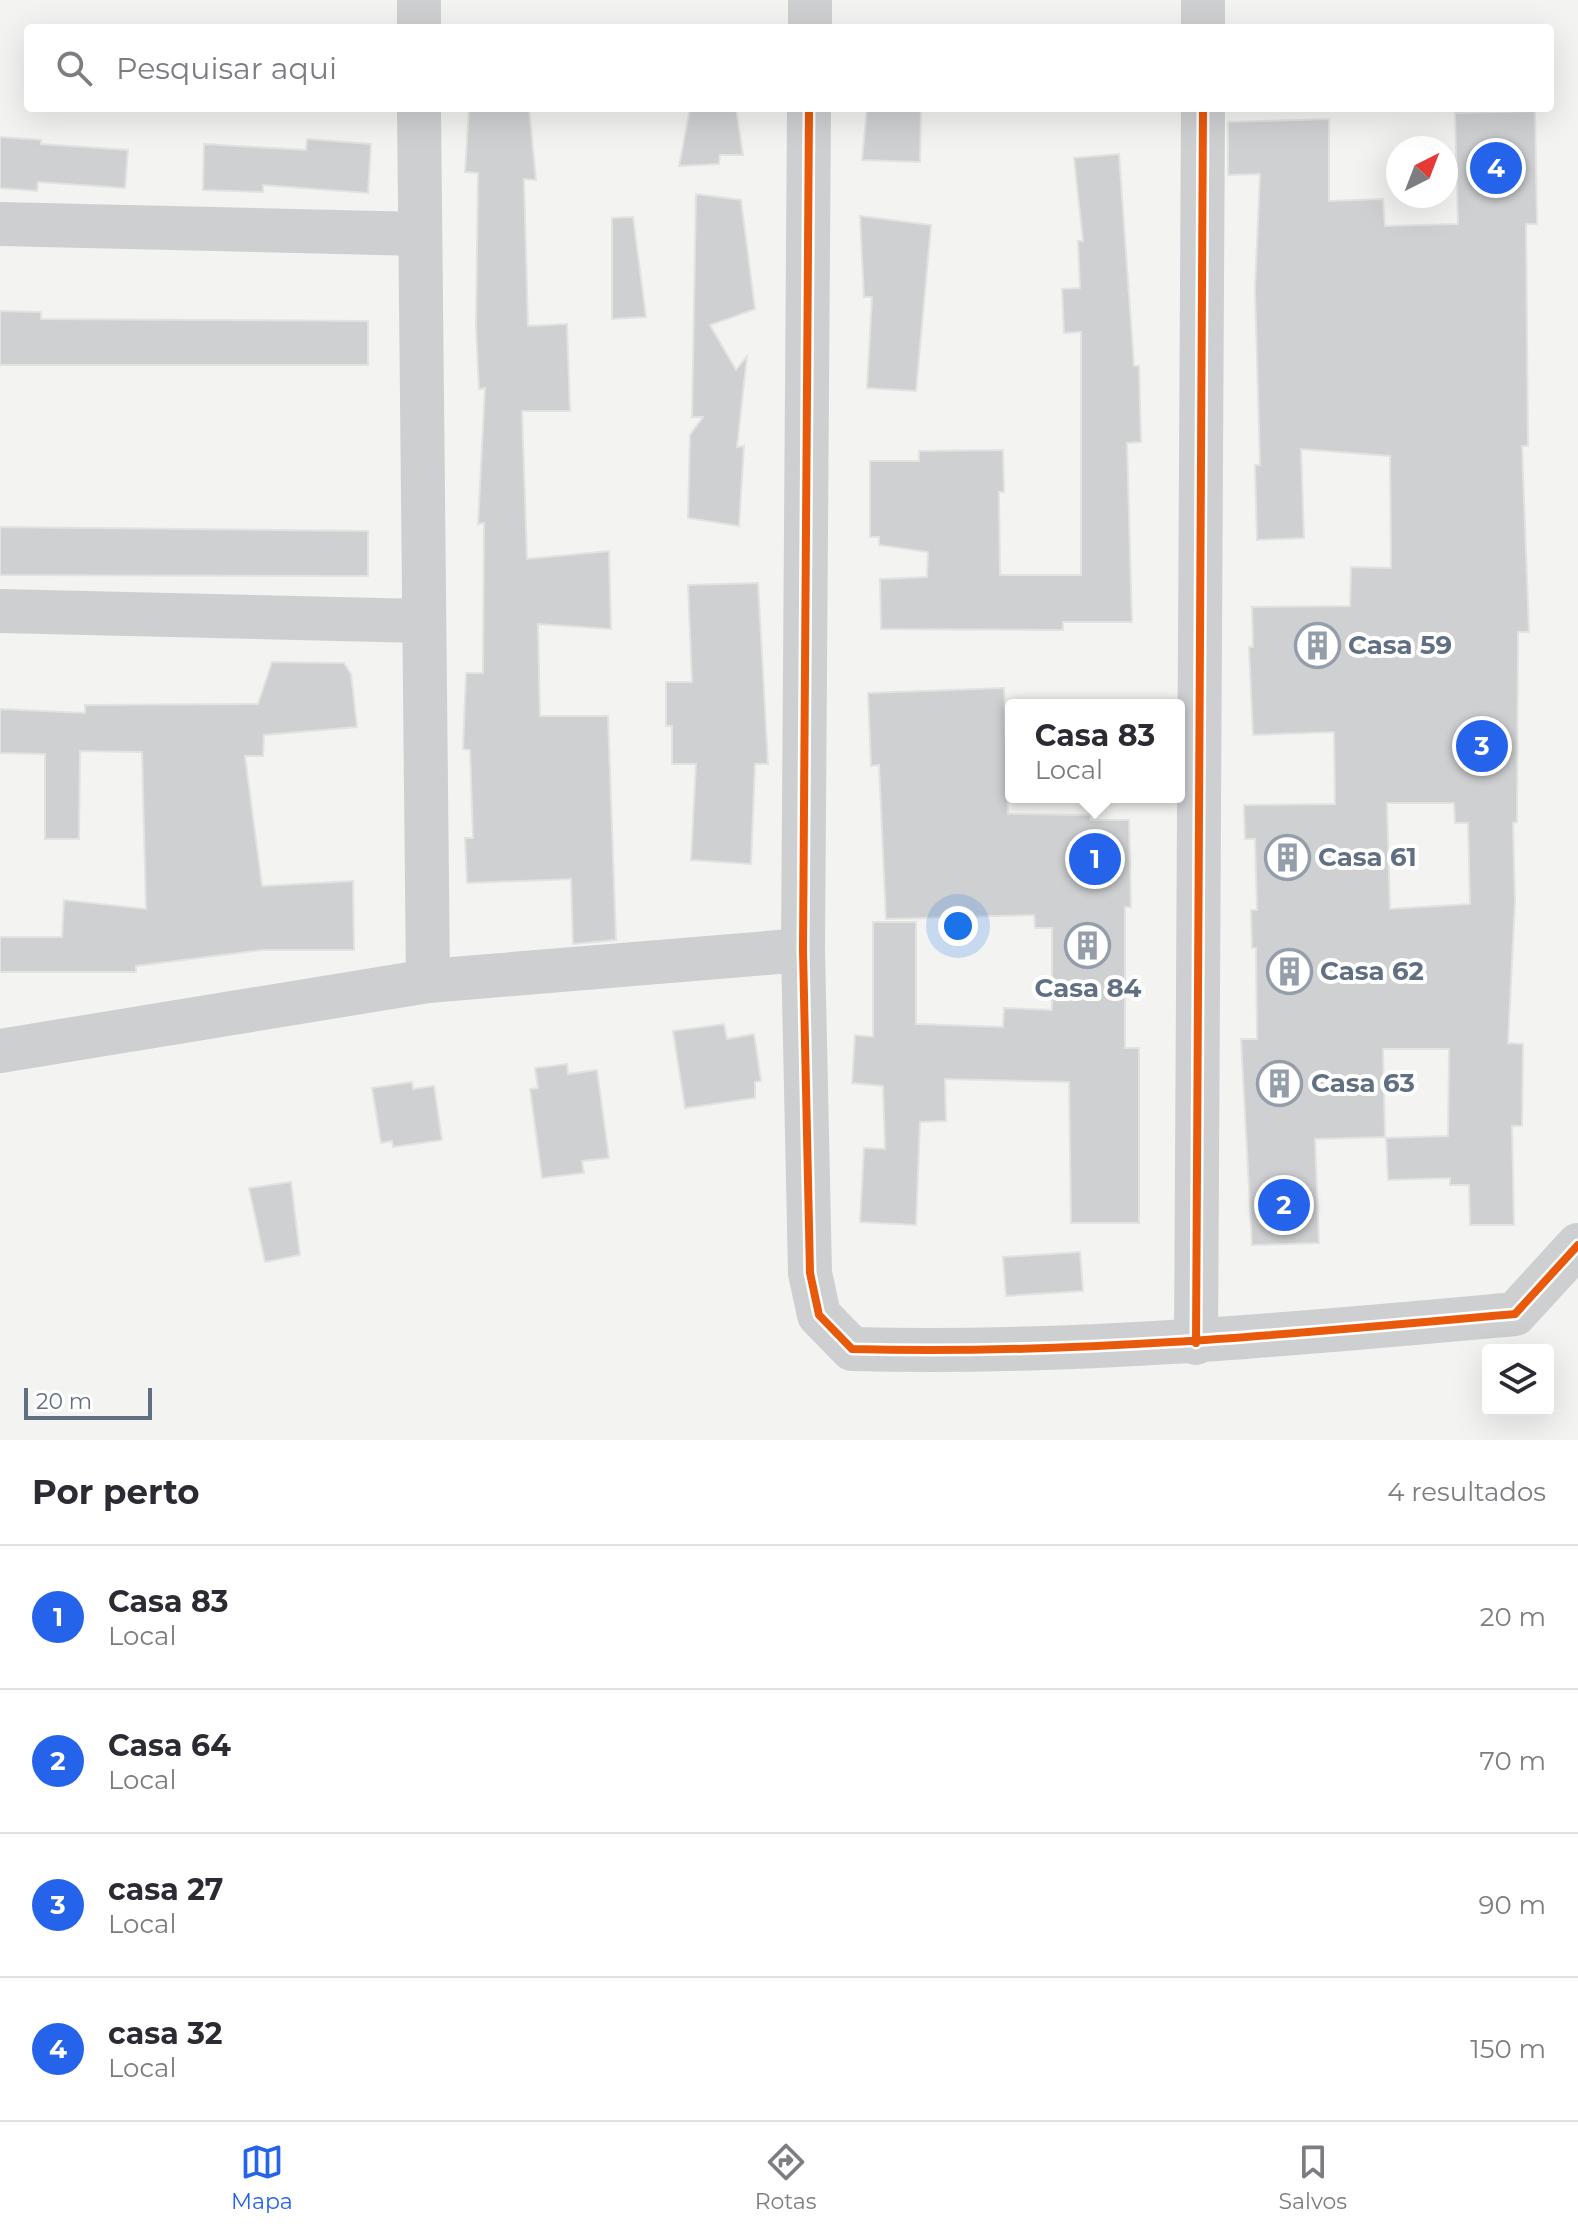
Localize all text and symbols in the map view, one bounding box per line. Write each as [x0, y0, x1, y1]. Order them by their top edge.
search box [24, 24, 1554, 112]
icon: search [52, 46, 96, 90]
text: Pesquisar aqui [116, 50, 337, 87]
north arrow [1386, 136, 1458, 208]
pin: 4 [1470, 138, 1522, 198]
building icon: Casa 59 [1293, 621, 1341, 669]
place label: Casa 59 [1348, 629, 1452, 661]
popup [1005, 699, 1185, 803]
pin: 3 [1456, 716, 1508, 776]
text: Casa 83 [1035, 717, 1155, 754]
text: Local [1035, 754, 1103, 786]
pin: 1 [1069, 829, 1121, 889]
building icon: Casa 61 [1263, 833, 1311, 881]
place label: Casa 61 [1318, 841, 1417, 873]
your location [938, 906, 978, 946]
building icon: Casa 84 [1064, 921, 1112, 969]
building icon: Casa 62 [1265, 947, 1313, 995]
place label: Casa 62 [1320, 955, 1424, 987]
place label: Casa 84 [1034, 972, 1142, 1004]
building icon: Casa 63 [1256, 1059, 1304, 1107]
place label: Casa 63 [1311, 1067, 1415, 1099]
pin: 2 [1258, 1175, 1310, 1235]
map controls [1482, 1344, 1554, 1416]
button: layers [1482, 1344, 1554, 1416]
scale bar [24, 1384, 152, 1420]
text: 20 m [36, 1388, 92, 1415]
text: Por perto [32, 1471, 200, 1513]
text: 4 resultados [1387, 1476, 1546, 1508]
text: Casa 83 [108, 1583, 229, 1620]
text: 1 [53, 1601, 63, 1633]
text: 20 m [1480, 1601, 1546, 1633]
text: Local [108, 1620, 176, 1652]
text: Casa 64 [108, 1727, 231, 1764]
text: 2 [50, 1745, 66, 1777]
text: 70 m [1480, 1745, 1546, 1777]
text: Local [108, 1764, 176, 1796]
text: casa 27 [108, 1871, 223, 1908]
text: 3 [50, 1889, 66, 1921]
text: 90 m [1479, 1889, 1546, 1921]
text: Local [108, 1908, 176, 1940]
text: casa 32 [108, 2015, 222, 2052]
text: 4 [49, 2033, 67, 2065]
text: 150 m [1470, 2033, 1546, 2065]
text: Local [108, 2052, 176, 2084]
tab: Mapa [231, 2140, 293, 2215]
tab: Rotas [755, 2140, 817, 2215]
tab: Salvos [1278, 2140, 1347, 2215]

